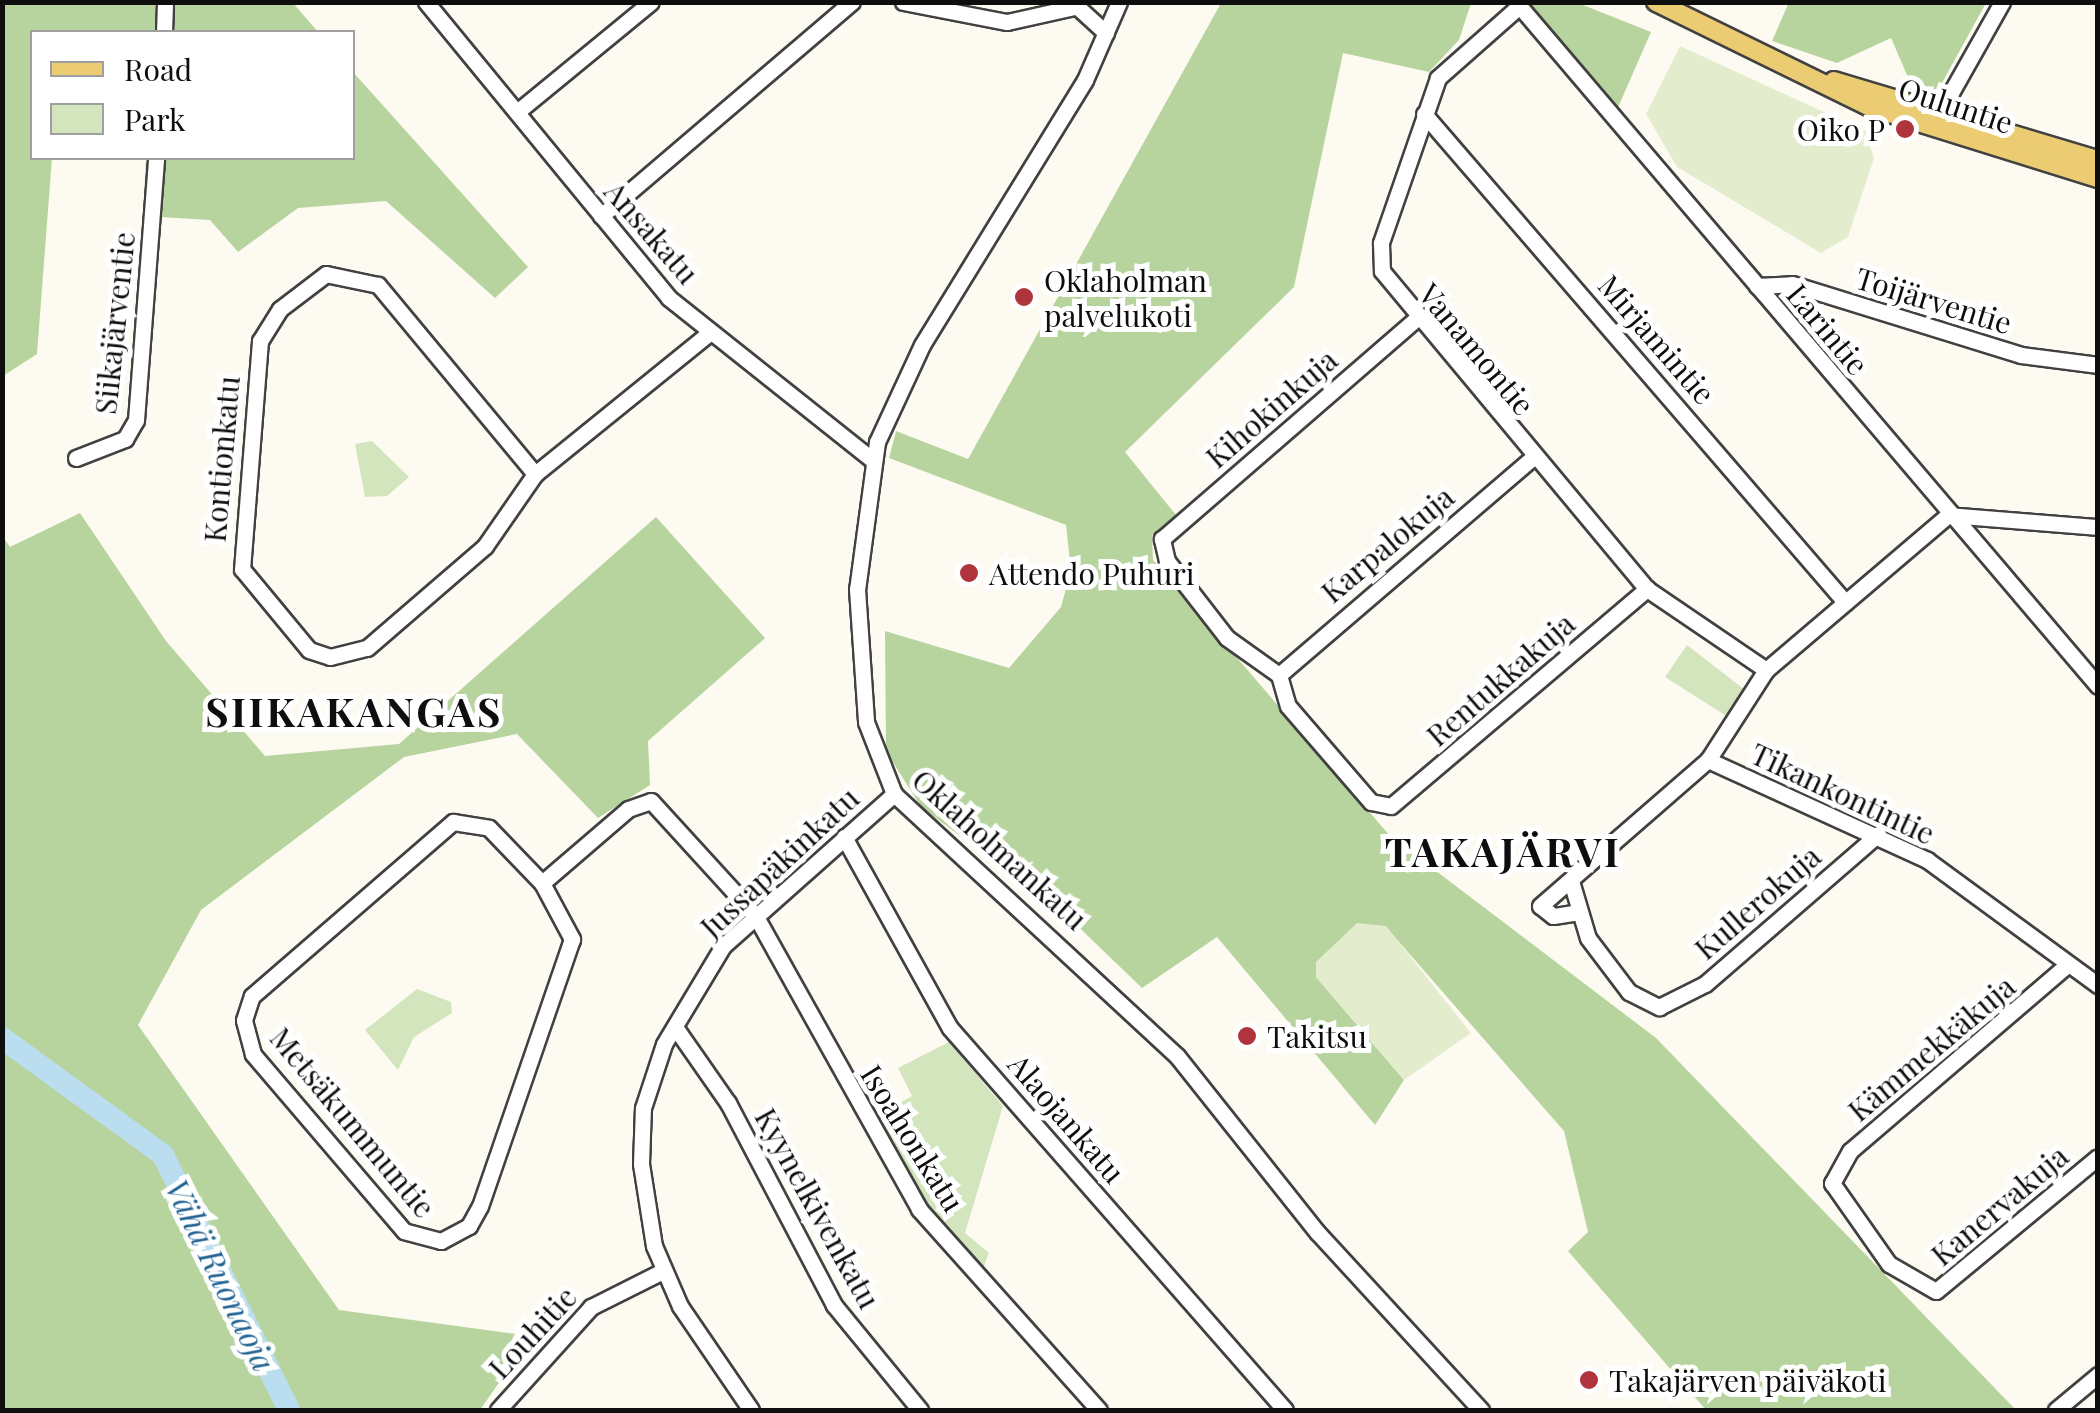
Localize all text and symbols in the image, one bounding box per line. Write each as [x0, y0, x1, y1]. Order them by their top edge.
legend [30, 30, 355, 160]
text: Road [124, 49, 192, 89]
street label: Ouluntie [1894, 70, 2018, 140]
text: Park [124, 99, 186, 139]
place label: Oiko P [1797, 111, 1885, 147]
marker: Oiko P [1894, 118, 1916, 140]
street label: Ansakatu [598, 173, 706, 291]
street label: Siikajärventie [87, 230, 141, 416]
street label: Toijärventie [1852, 259, 2016, 341]
place label: Oklaholman palvelukoti [1044, 262, 1207, 332]
street label: Mirjamintie [1591, 267, 1723, 411]
street label: Vanamontie [1412, 276, 1542, 422]
street label: Larintie [1780, 276, 1876, 382]
marker: Oklaholman palvelukoti [1013, 286, 1035, 308]
street label: Kihokinkuja [1198, 341, 1344, 475]
street label: Kontionkatu [196, 374, 246, 544]
street label: Karpalokuja [1314, 478, 1460, 610]
place label: Attendo Puhuri [989, 555, 1195, 591]
marker: Attendo Puhuri [958, 562, 980, 584]
street label: Rentukkakuja [1419, 605, 1581, 753]
district label: SIIKAKANGAS [205, 687, 503, 735]
street label: Tikankontintie [1745, 735, 1941, 851]
street label: Oklaholmankatu [905, 761, 1095, 937]
street label: Jussapäkinkatu [692, 780, 866, 944]
district label: TAKAJÄRVI [1385, 827, 1621, 875]
street label: Kullerokuja [1687, 838, 1827, 966]
street label: Kämmekkäkuja [1840, 968, 2022, 1128]
place label: Takitsu [1267, 1018, 1367, 1054]
street label: Metsäkummuntie [263, 1020, 443, 1224]
marker: Takitsu [1236, 1025, 1258, 1047]
street label: Alaojankatu [1001, 1046, 1133, 1190]
street label: Isoahonkatu [854, 1058, 972, 1218]
street label: Kyynelkivenkatu [748, 1102, 888, 1314]
street label: Kanervakuja [1923, 1137, 2075, 1273]
water label: Vähä Ruonaoja [158, 1173, 284, 1377]
street label: Louhitie [480, 1279, 584, 1385]
place label: Takajärven päiväkoti [1609, 1362, 1887, 1398]
marker: Takajärven päiväkoti [1578, 1369, 1600, 1391]

